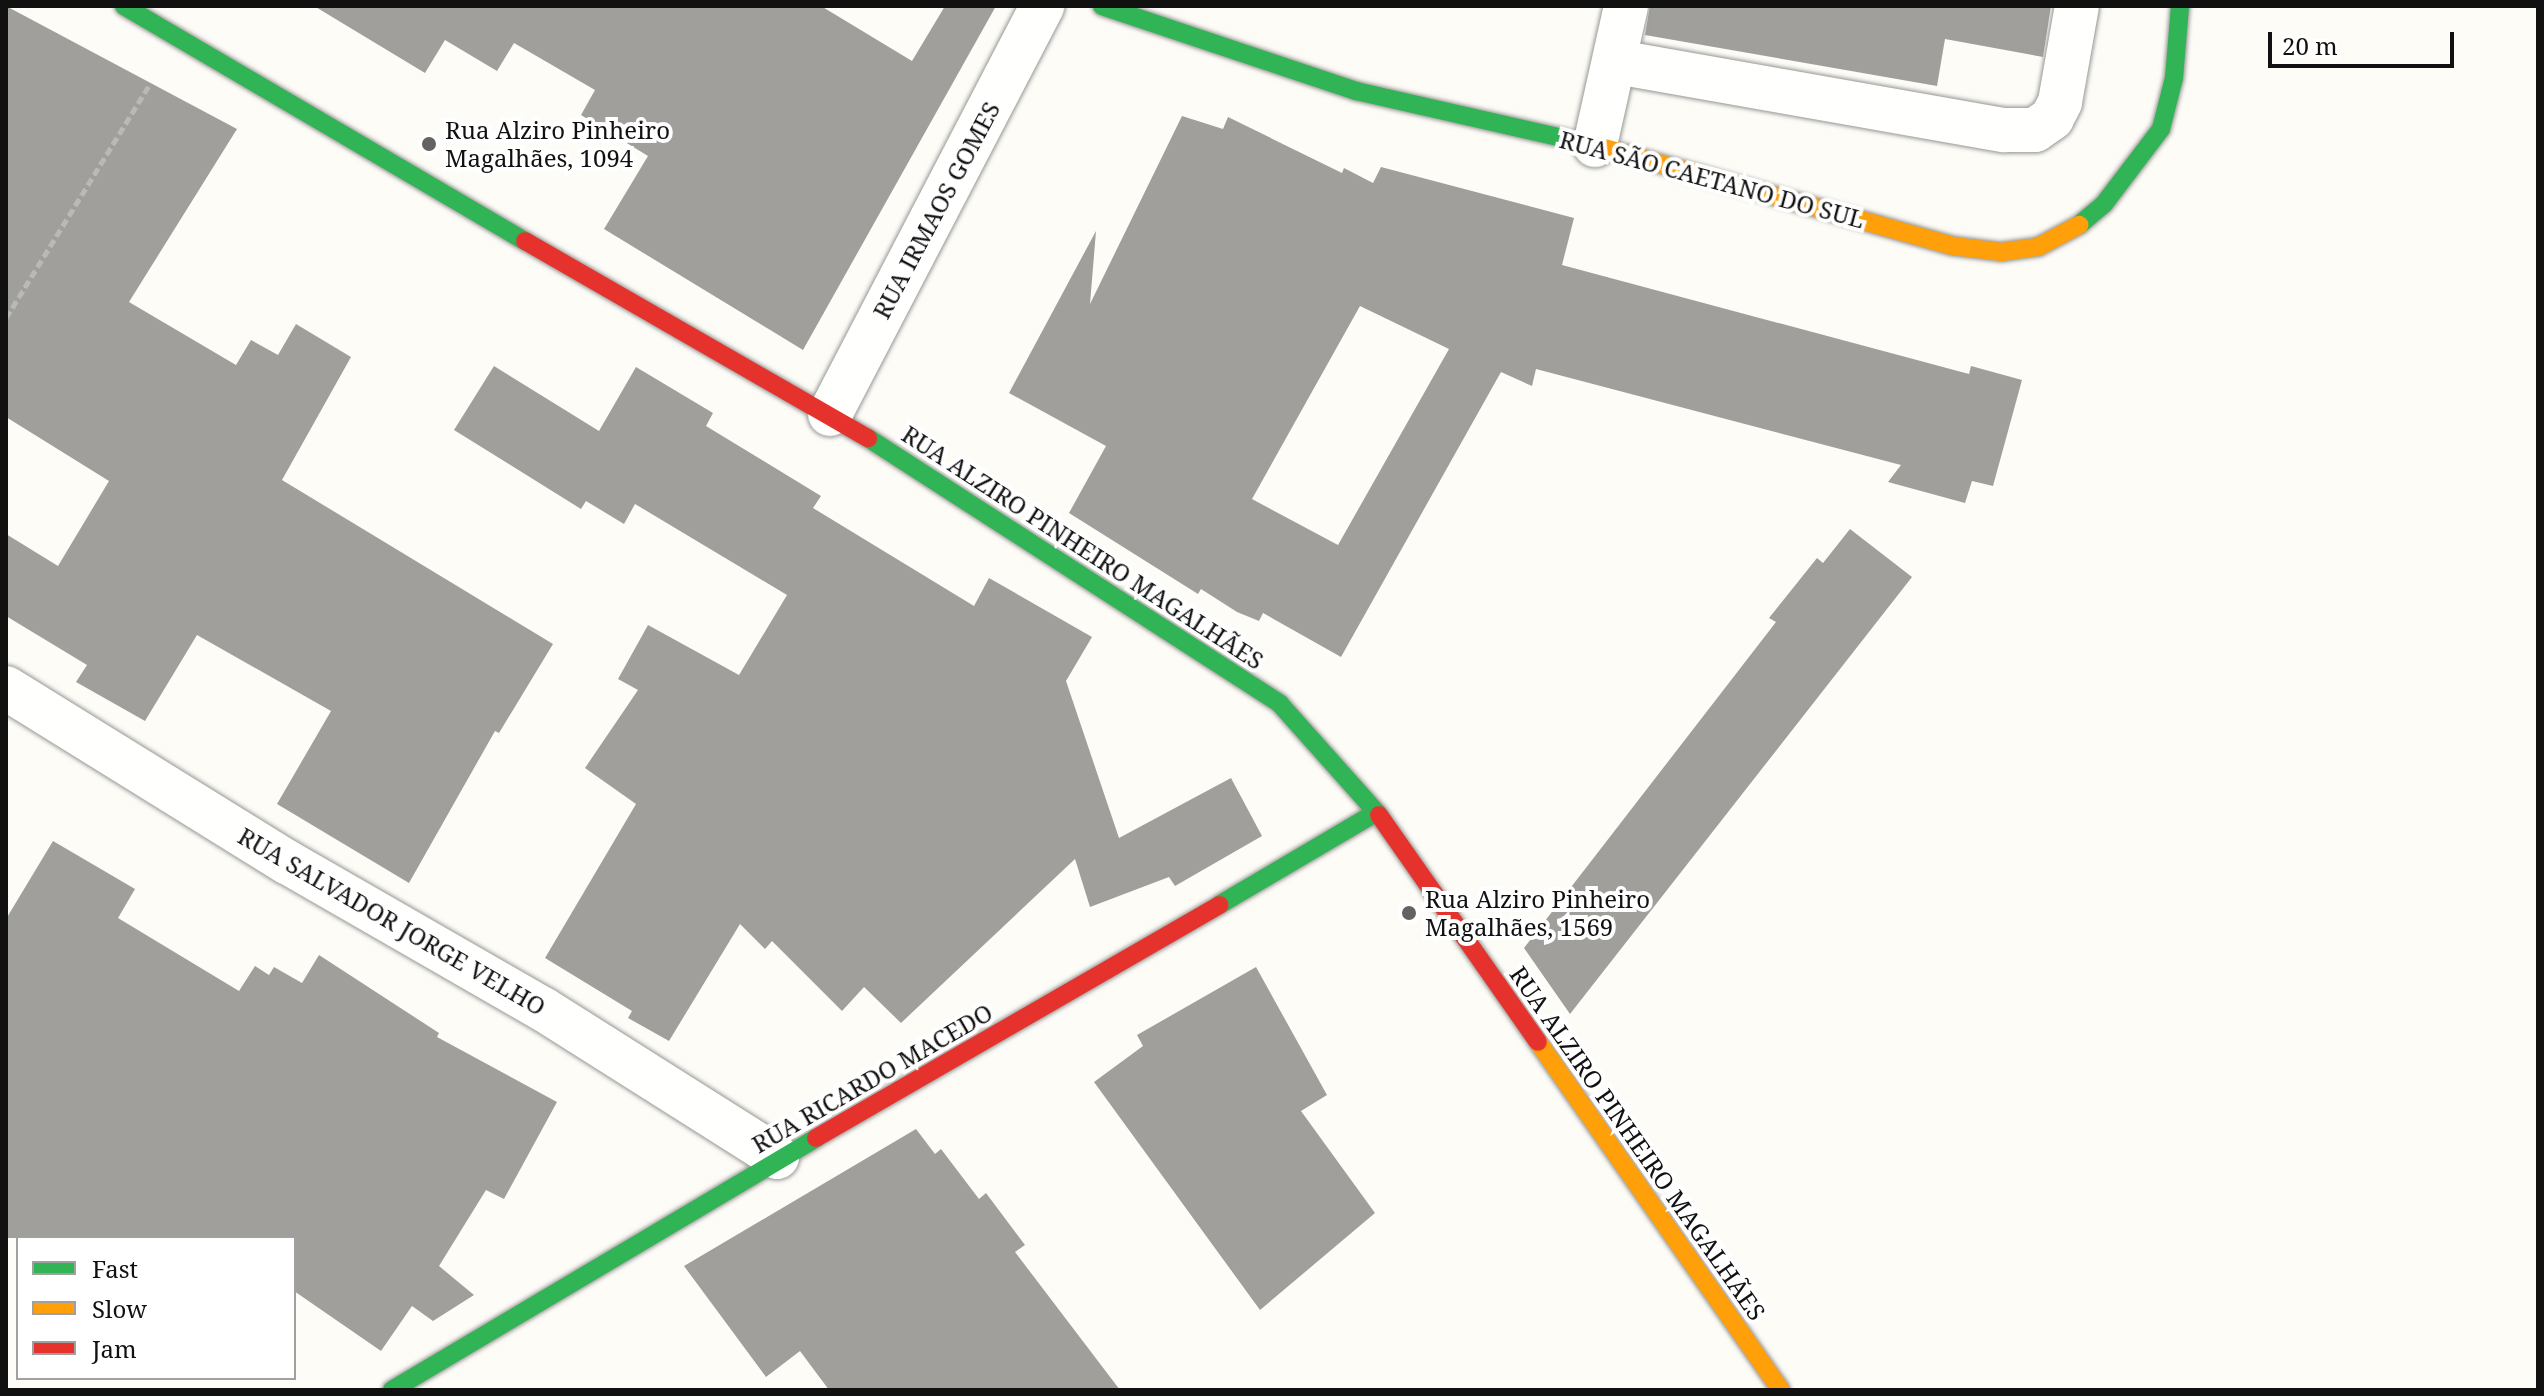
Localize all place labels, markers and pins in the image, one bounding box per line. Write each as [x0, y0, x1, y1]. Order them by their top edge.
place label: Rua Alziro Pinheiro Magalhães, 1094 [445, 116, 670, 172]
marker: Rua Alziro Pinheiro Magalhães, 1094 [420, 135, 438, 153]
place label: Rua Alziro Pinheiro Magalhães, 1569 [1425, 885, 1650, 941]
marker: Rua Alziro Pinheiro Magalhães, 1569 [1400, 904, 1418, 922]

